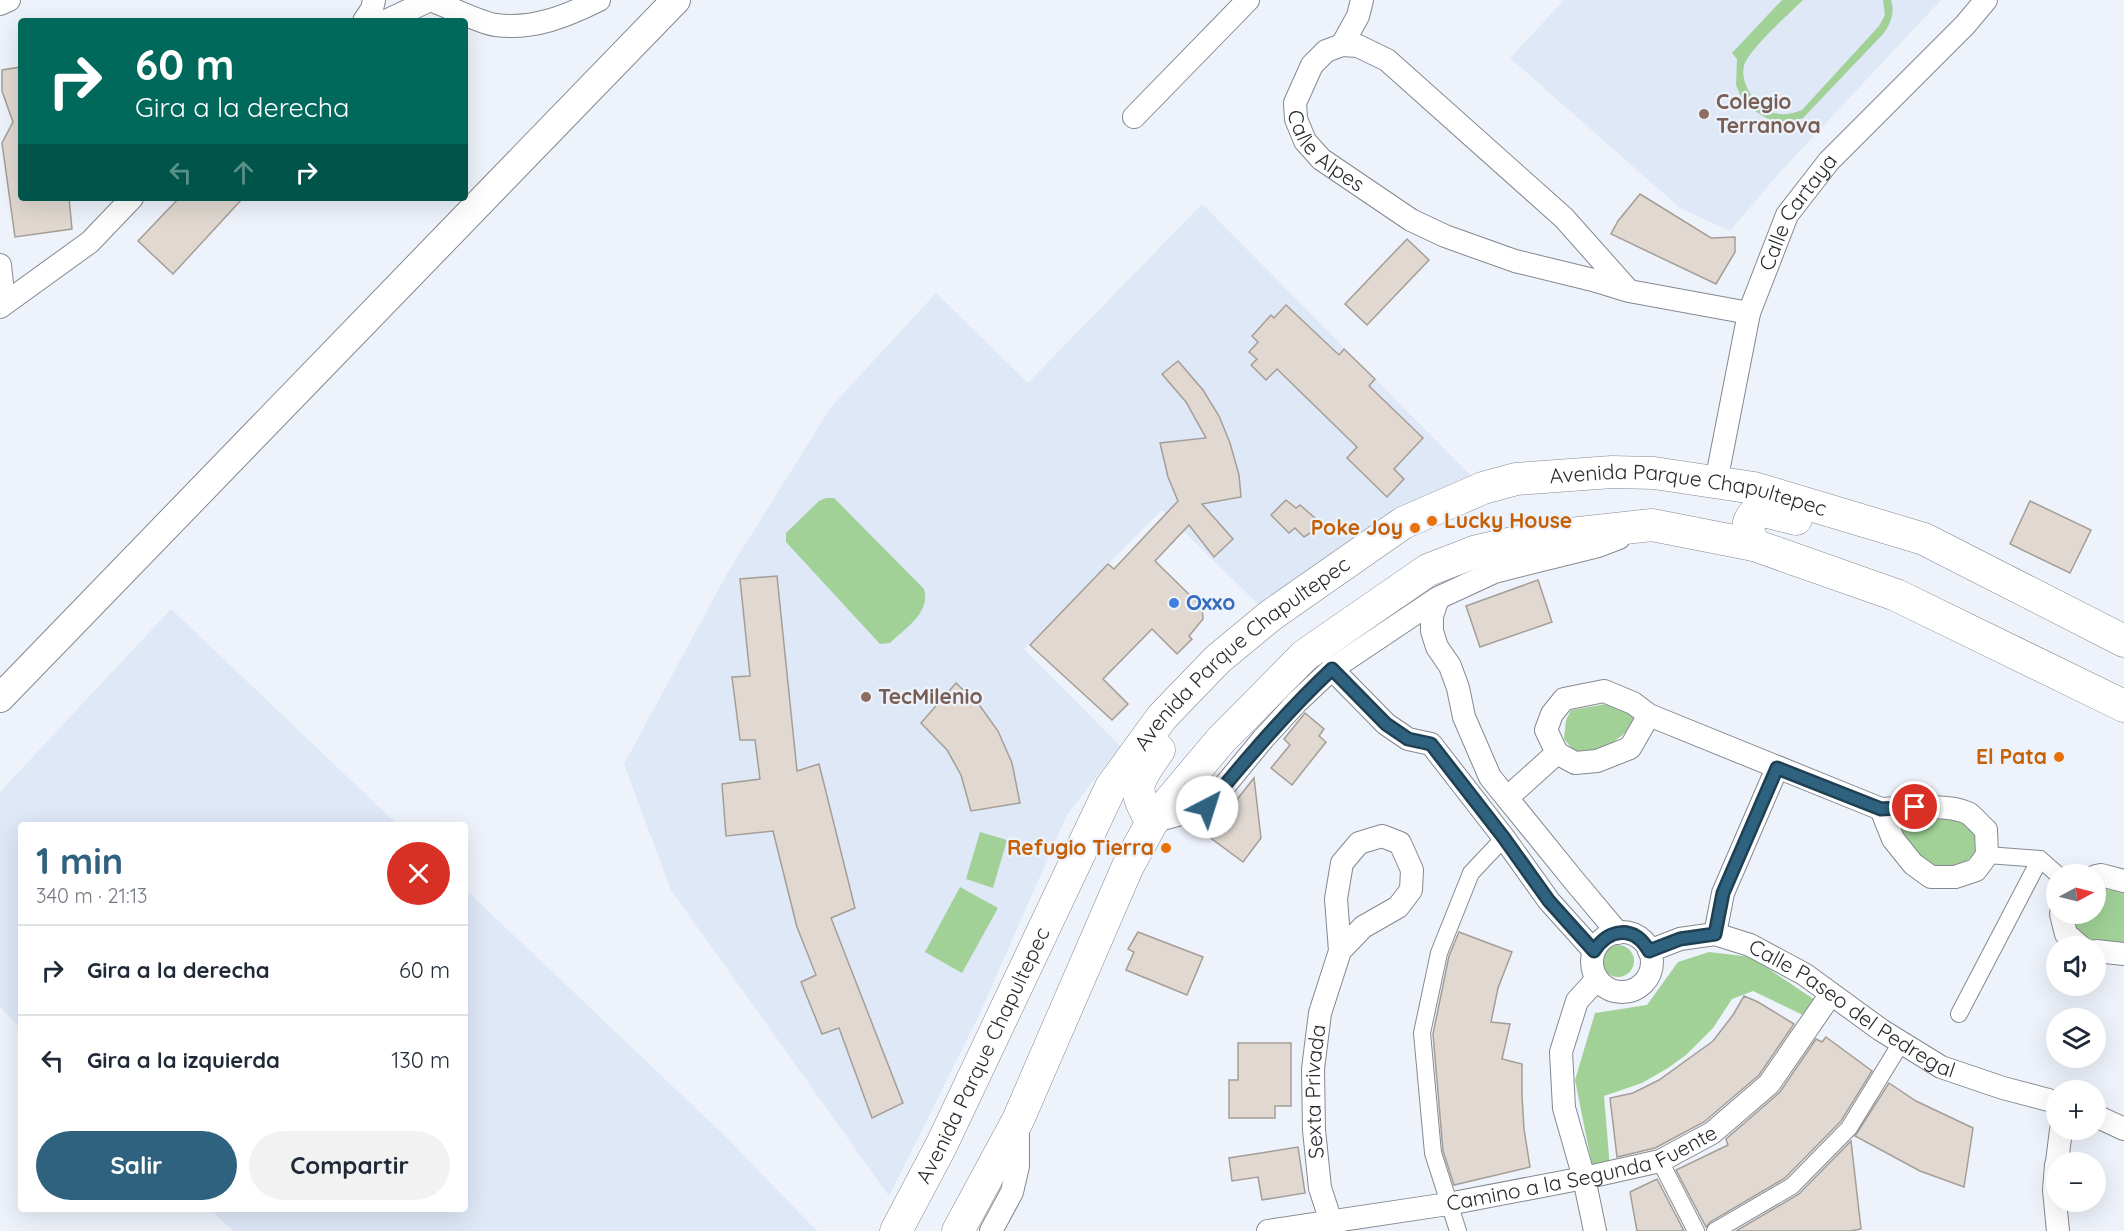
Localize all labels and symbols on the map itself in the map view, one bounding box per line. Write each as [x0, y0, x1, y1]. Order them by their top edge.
place label: Colegio Terranova [1716, 88, 1821, 138]
marker: Colegio Terranova [1697, 107, 1711, 121]
street label: Calle Alpes [1283, 109, 1370, 197]
street label: Calle Cartaya [1753, 148, 1842, 274]
street label: Avenida Parque Chapultepec [1548, 458, 1830, 521]
place label: Lucky House [1444, 507, 1572, 533]
place label: Poke Joy [1311, 514, 1403, 540]
marker: Lucky House [1425, 514, 1439, 528]
marker: Poke Joy [1408, 521, 1422, 535]
street label: Avenida Parque Chapultepec [1128, 550, 1354, 755]
place label: Oxxo [1186, 589, 1235, 615]
marker: Oxxo [1167, 596, 1181, 610]
place label: TecMilenio [878, 683, 983, 709]
marker: TecMilenio [859, 690, 873, 704]
place label: El Pata [1976, 743, 2047, 769]
marker: El Pata [2052, 750, 2066, 764]
position arrow [1175, 775, 1239, 839]
pin [1889, 781, 1940, 832]
place label: Refugio Tierra [1007, 834, 1154, 860]
marker: Refugio Tierra [1159, 841, 1173, 855]
north arrow [2046, 864, 2106, 924]
street label: Avenida Parque Chapultepec [910, 923, 1055, 1188]
street label: Calle Paseo del Pedregal [1745, 933, 1959, 1083]
street label: Sexta Privada [1299, 1023, 1330, 1160]
street label: Camino a la Segunda Fuente [1444, 1119, 1721, 1216]

